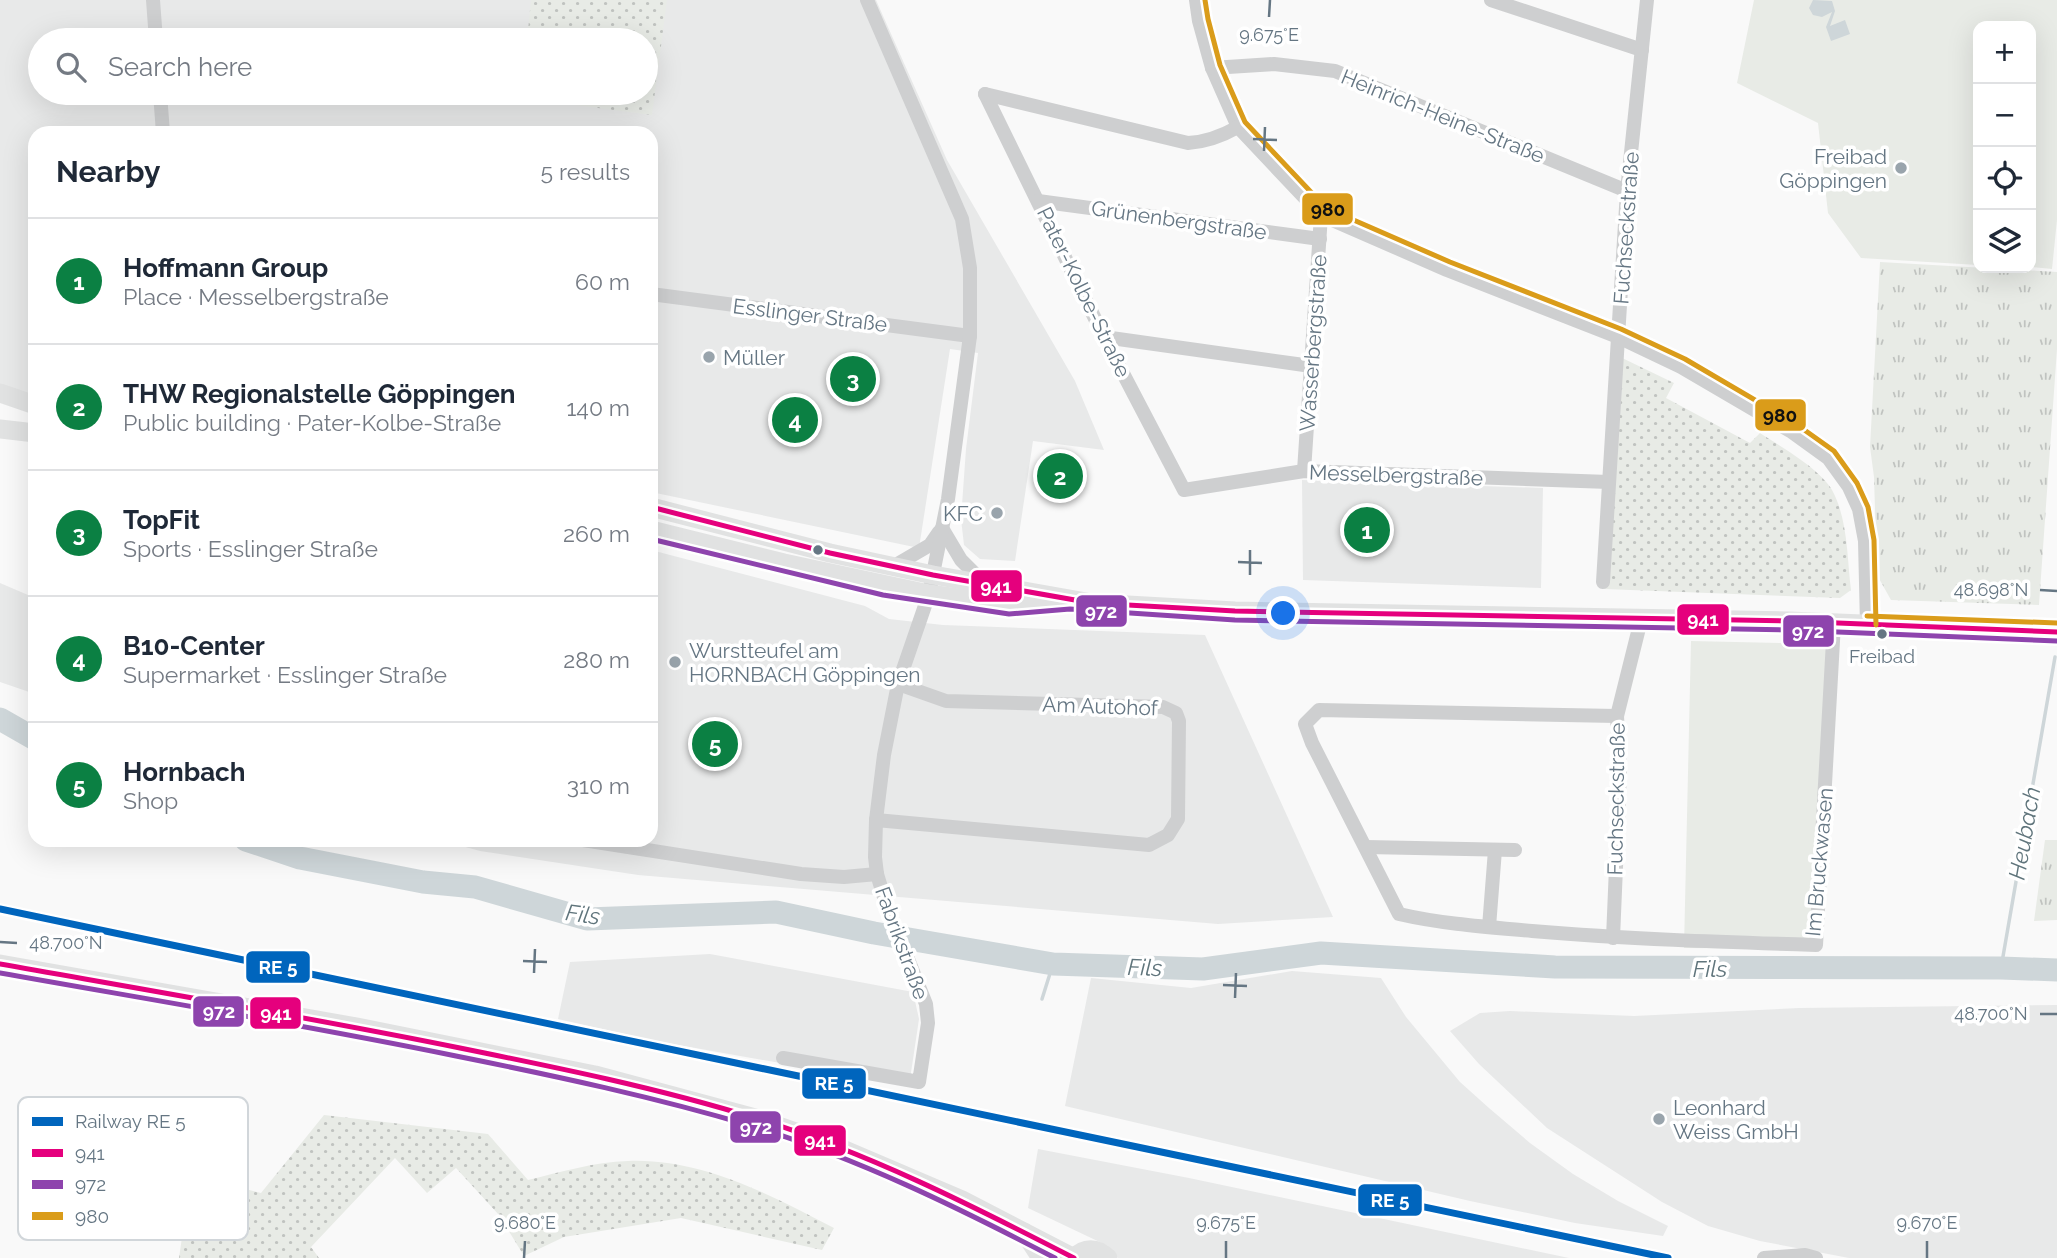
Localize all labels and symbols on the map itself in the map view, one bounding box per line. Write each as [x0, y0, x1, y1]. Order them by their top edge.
text: 9.675°E [1239, 24, 1299, 45]
street label: Heinrich-Heine-Straße [1338, 64, 1548, 168]
place label: Freibad Göppingen [1779, 144, 1887, 193]
street label: Fuchseckstraße [1608, 151, 1644, 305]
marker: Freibad Göppingen [1893, 160, 1909, 176]
line badge: 980 [1301, 192, 1354, 226]
street label: Grünenbergstraße [1090, 195, 1268, 245]
text: 980 [1311, 198, 1345, 220]
street label: Pater-Kolbe-Straße [1032, 203, 1136, 381]
street label: Wasserbergstraße [1294, 254, 1332, 432]
street label: Esslinger Straße [731, 293, 889, 337]
place label: Müller [723, 345, 786, 370]
marker: Müller [701, 349, 717, 365]
pin: 3 [830, 353, 876, 405]
pin: 4 [772, 394, 818, 446]
line badge: 980 [1754, 398, 1807, 432]
text: 980 [1763, 404, 1797, 426]
pin: 2 [1037, 450, 1083, 502]
street label: Messelbergstraße [1309, 459, 1483, 491]
place label: KFC [943, 501, 983, 526]
pin: 1 [1344, 504, 1390, 556]
marker: KFC [989, 505, 1005, 521]
unlabelled marker [811, 543, 825, 557]
line badge: 941 [970, 569, 1023, 603]
text: 941 [980, 575, 1012, 597]
text: 48.698°N [1954, 579, 2028, 600]
line badge: 972 [1075, 594, 1128, 628]
your location [1266, 596, 1300, 630]
text: 972 [1085, 600, 1117, 622]
line badge: 941 [1676, 603, 1730, 636]
text: 941 [1687, 608, 1719, 630]
line badge: 972 [1782, 614, 1835, 648]
text: 972 [1792, 620, 1824, 642]
marker: Freibad [1875, 627, 1889, 641]
place label: Wurstteufel am HORNBACH Göppingen [689, 638, 921, 687]
place label: Freibad [1849, 645, 1915, 667]
marker: Wurstteufel am HORNBACH Göppingen [667, 654, 683, 670]
street label: Am Autohof [1042, 691, 1159, 721]
pin: 5 [692, 718, 738, 770]
street label: Fuchseckstraße [1602, 722, 1630, 876]
water label: Heubach [2003, 784, 2045, 882]
street label: Im Bruckwasen [1800, 787, 1838, 937]
street label: Fabrikstraße [870, 883, 934, 1003]
water label: Fils [564, 898, 602, 930]
text: 48.700°N [29, 932, 103, 953]
line badge: RE 5 [245, 950, 311, 984]
water label: Fils [1127, 953, 1163, 981]
water label: Fils [1693, 955, 1728, 982]
text: RE 5 [258, 956, 298, 978]
line badge: 972 [192, 995, 245, 1028]
line badge: 941 [249, 996, 302, 1030]
text: 972 [203, 1000, 235, 1022]
text: 941 [260, 1002, 292, 1024]
text: 48.700°N [1954, 1003, 2028, 1024]
line badge: RE 5 [801, 1067, 867, 1100]
text: RE 5 [814, 1072, 854, 1094]
place label: Leonhard Weiss GmbH [1673, 1095, 1799, 1144]
legend [18, 1097, 248, 1240]
text: Railway RE 5 [75, 1110, 186, 1132]
line badge: 972 [729, 1110, 782, 1144]
marker: Leonhard Weiss GmbH [1651, 1111, 1667, 1127]
text: 972 [740, 1116, 772, 1138]
line badge: 941 [793, 1124, 847, 1157]
text: 941 [804, 1129, 836, 1151]
text: 941 [75, 1142, 105, 1164]
text: 972 [75, 1173, 106, 1195]
line badge: RE 5 [1357, 1183, 1423, 1217]
text: RE 5 [1370, 1189, 1410, 1211]
text: 980 [75, 1205, 109, 1227]
text: 9.680°E [494, 1212, 556, 1233]
text: 9.675°E [1196, 1212, 1256, 1233]
text: 9.670°E [1897, 1212, 1957, 1233]

